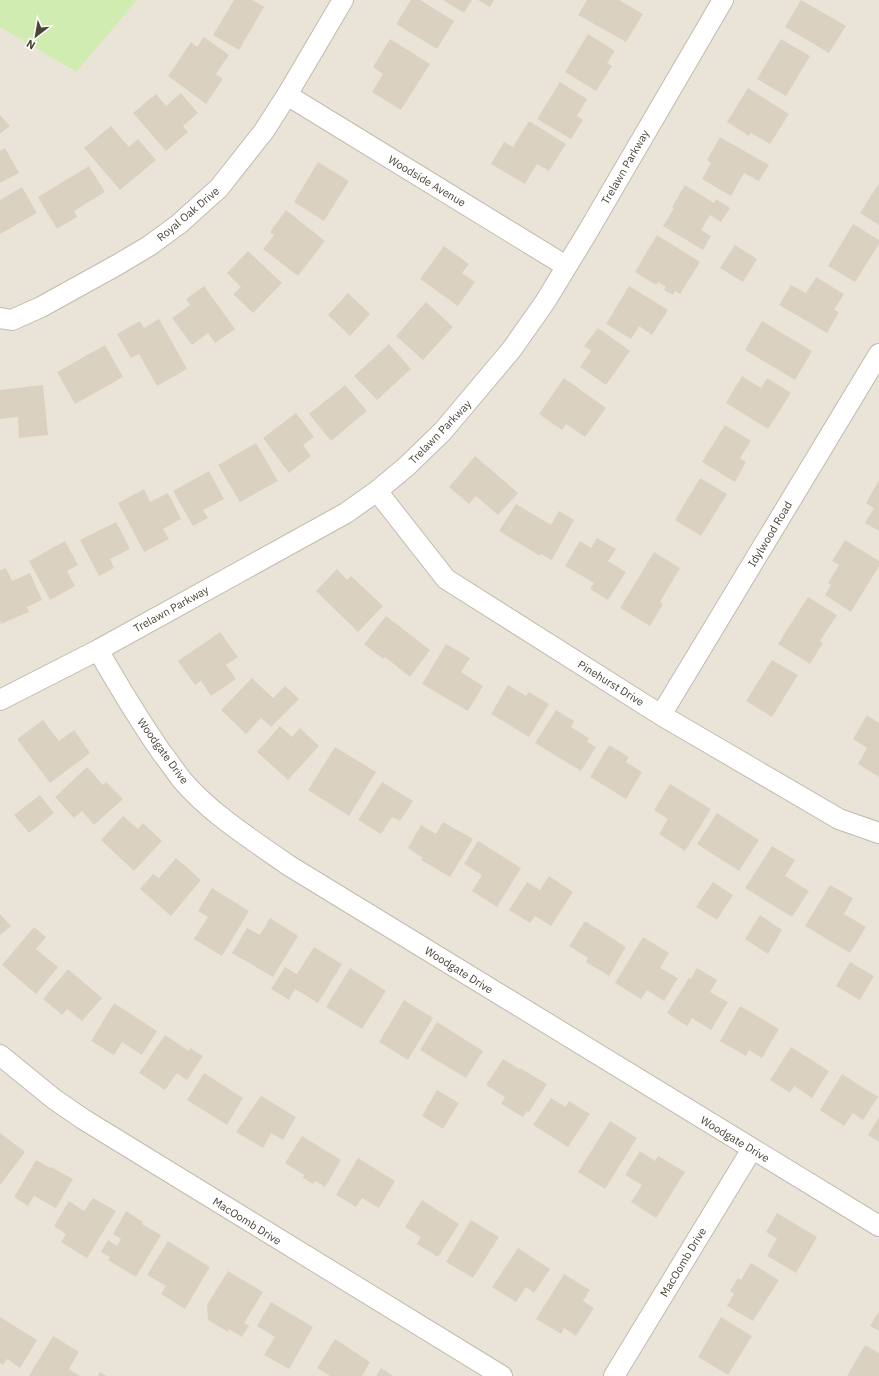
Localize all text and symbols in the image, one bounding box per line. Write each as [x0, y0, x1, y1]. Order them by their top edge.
north arrow [16, 16, 56, 56]
text: N [24, 37, 38, 53]
street label: Trelawn Parkway [598, 127, 652, 207]
street label: Woodside Avenue [386, 152, 468, 210]
street label: Royal Oak Drive [154, 184, 222, 244]
street label: Trelawn Parkway [406, 397, 475, 467]
street label: Idylwood Road [745, 499, 795, 569]
street label: Trelawn Parkway [131, 582, 212, 635]
street label: Pinehurst Drive [575, 657, 647, 709]
street label: Woodgate Drive [134, 715, 192, 787]
street label: Woodgate Drive [422, 943, 496, 997]
street label: Woodgate Drive [698, 1113, 772, 1165]
street label: MacOomb Drive [210, 1194, 284, 1248]
street label: MacOomb Drive [657, 1225, 709, 1299]

